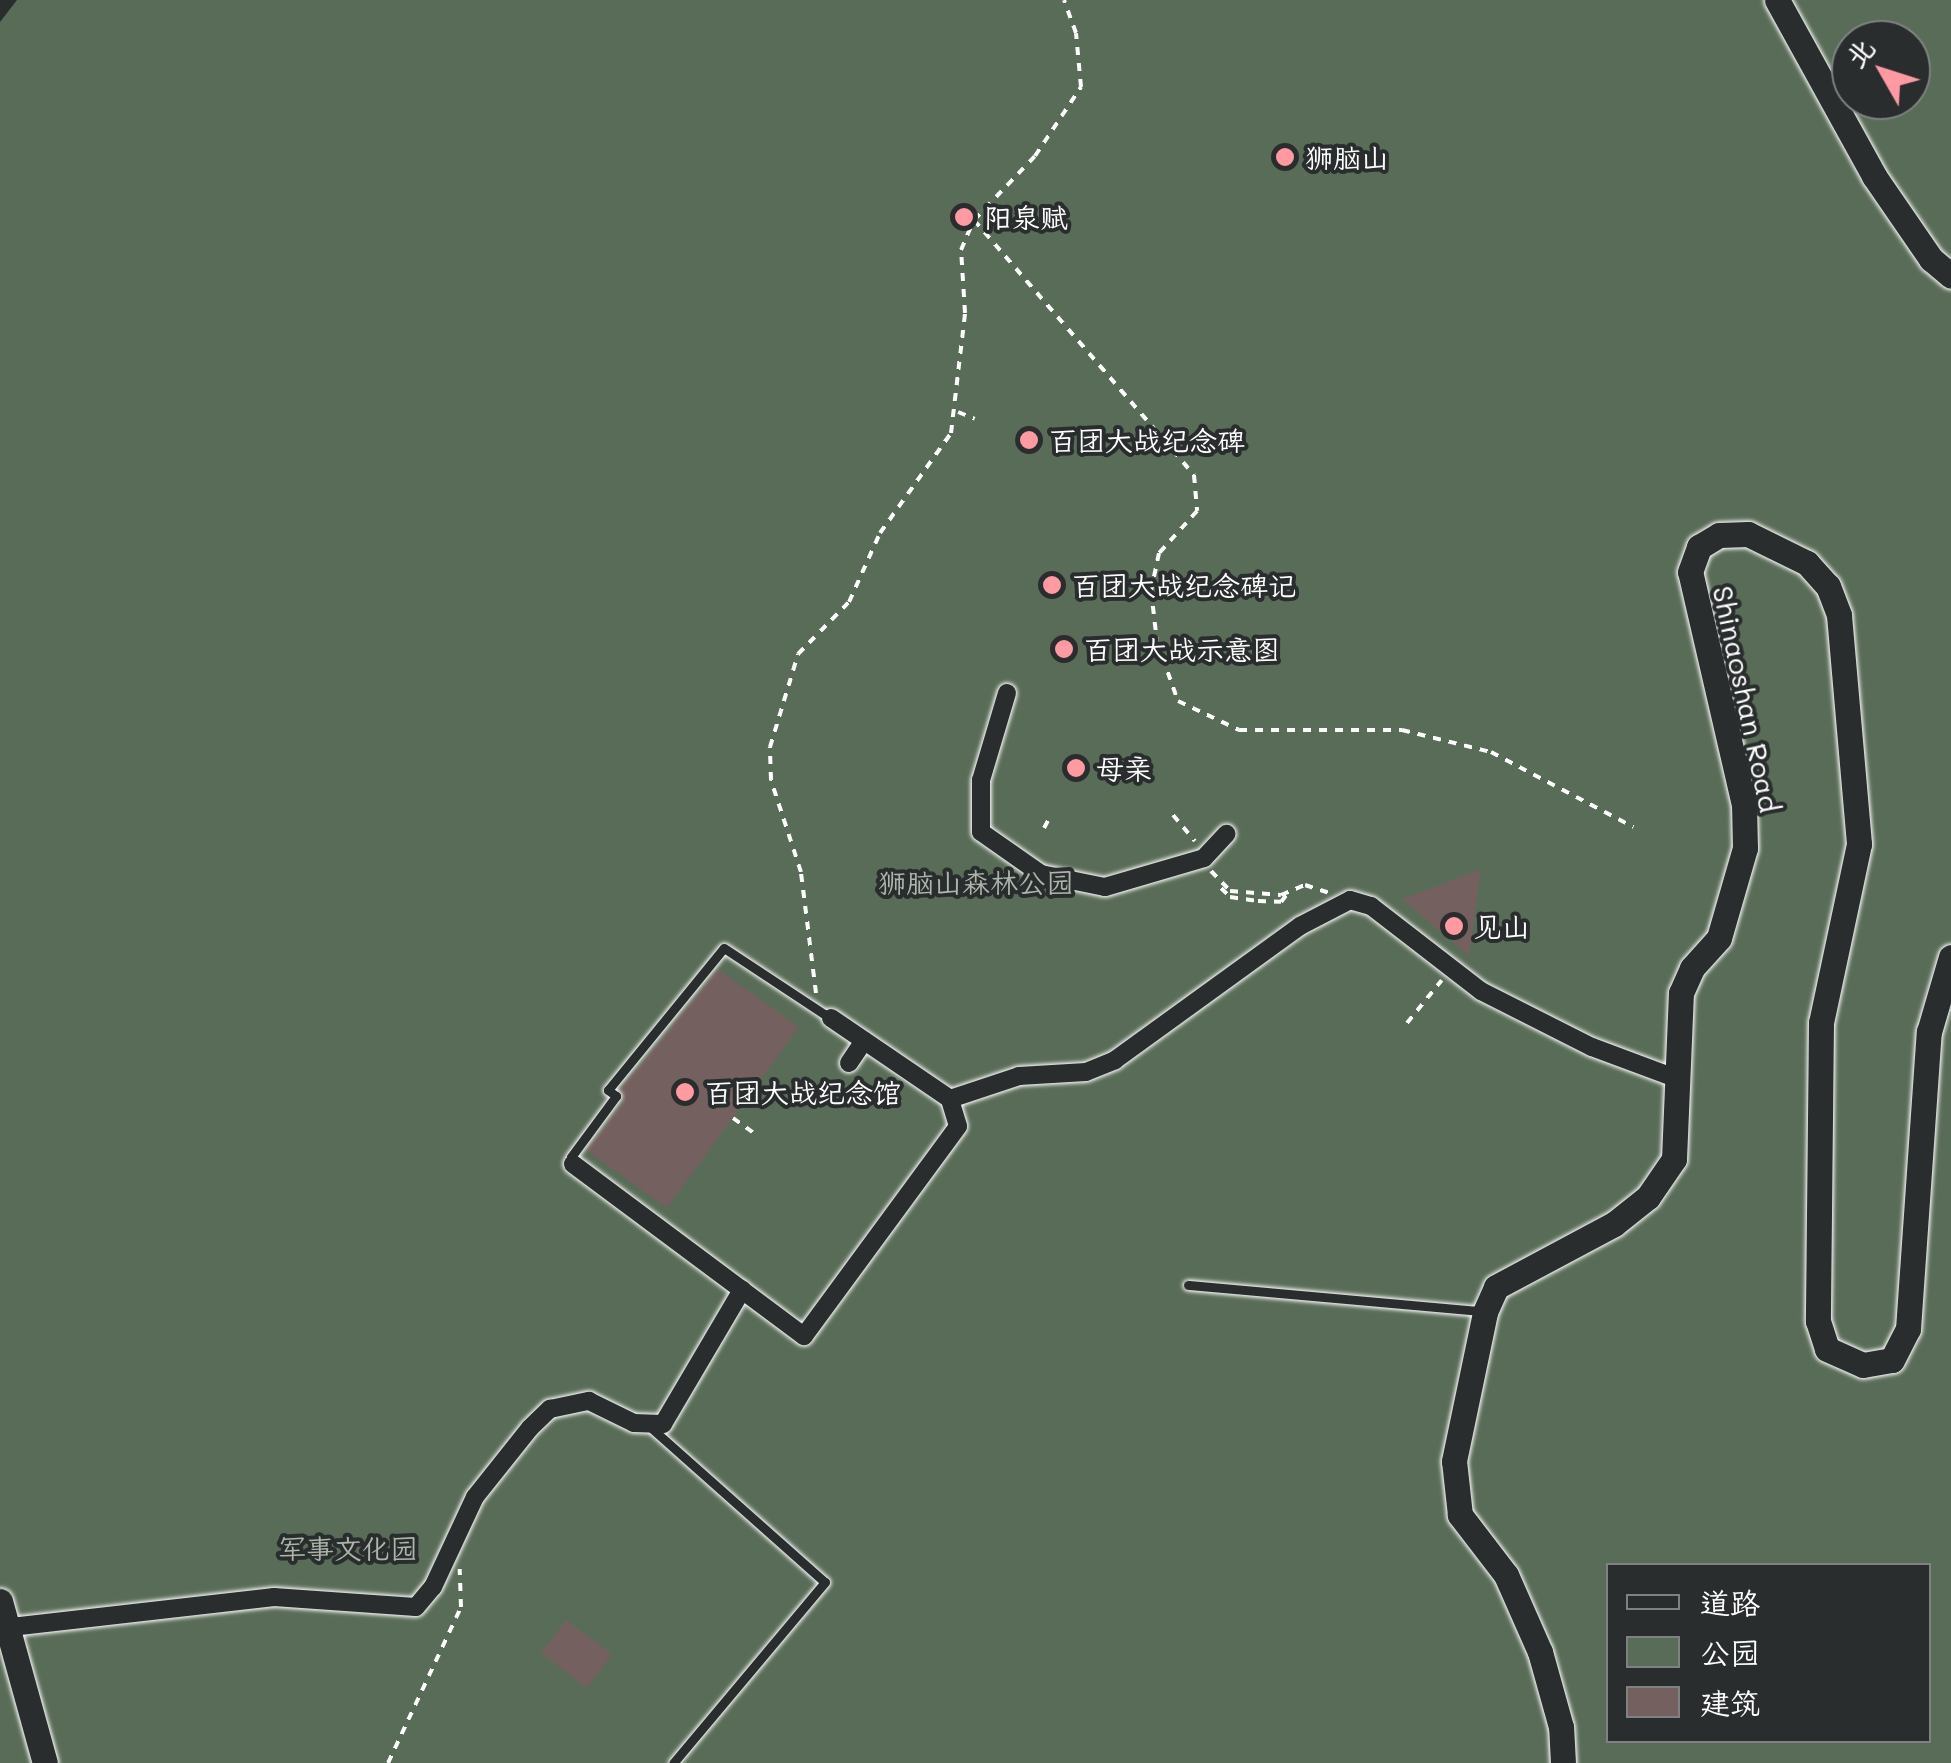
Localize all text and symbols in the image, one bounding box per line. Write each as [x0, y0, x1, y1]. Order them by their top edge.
north arrow [1831, 20, 1931, 120]
text: 北 [1836, 30, 1882, 75]
place label: 狮脑山 [1305, 140, 1389, 174]
marker: 狮脑山 [1274, 146, 1296, 168]
place label: 阳泉赋 [984, 200, 1068, 234]
marker: 阳泉赋 [953, 206, 975, 228]
place label: 百团大战纪念碑 [1049, 423, 1245, 457]
marker: 百团大战纪念碑 [1018, 429, 1040, 451]
place label: 百团大战纪念碑记 [1072, 568, 1296, 602]
marker: 百团大战纪念碑记 [1041, 574, 1063, 596]
street label: Shinaoshan Road [1707, 583, 1787, 815]
place label: 百团大战示意图 [1084, 632, 1280, 666]
marker: 百团大战示意图 [1053, 638, 1075, 660]
place label: 母亲 [1096, 751, 1152, 785]
marker: 母亲 [1065, 757, 1087, 779]
park label: 狮脑山森林公园 [878, 865, 1074, 899]
place label: 见山 [1474, 909, 1530, 943]
marker: 见山 [1443, 915, 1465, 937]
place label: 百团大战纪念馆 [705, 1075, 901, 1109]
marker: 百团大战纪念馆 [674, 1081, 696, 1103]
park label: 军事文化园 [278, 1531, 418, 1565]
legend [1606, 1563, 1931, 1743]
text: 道路 [1700, 1582, 1760, 1622]
text: 公园 [1700, 1632, 1760, 1672]
text: 建筑 [1700, 1682, 1760, 1722]

